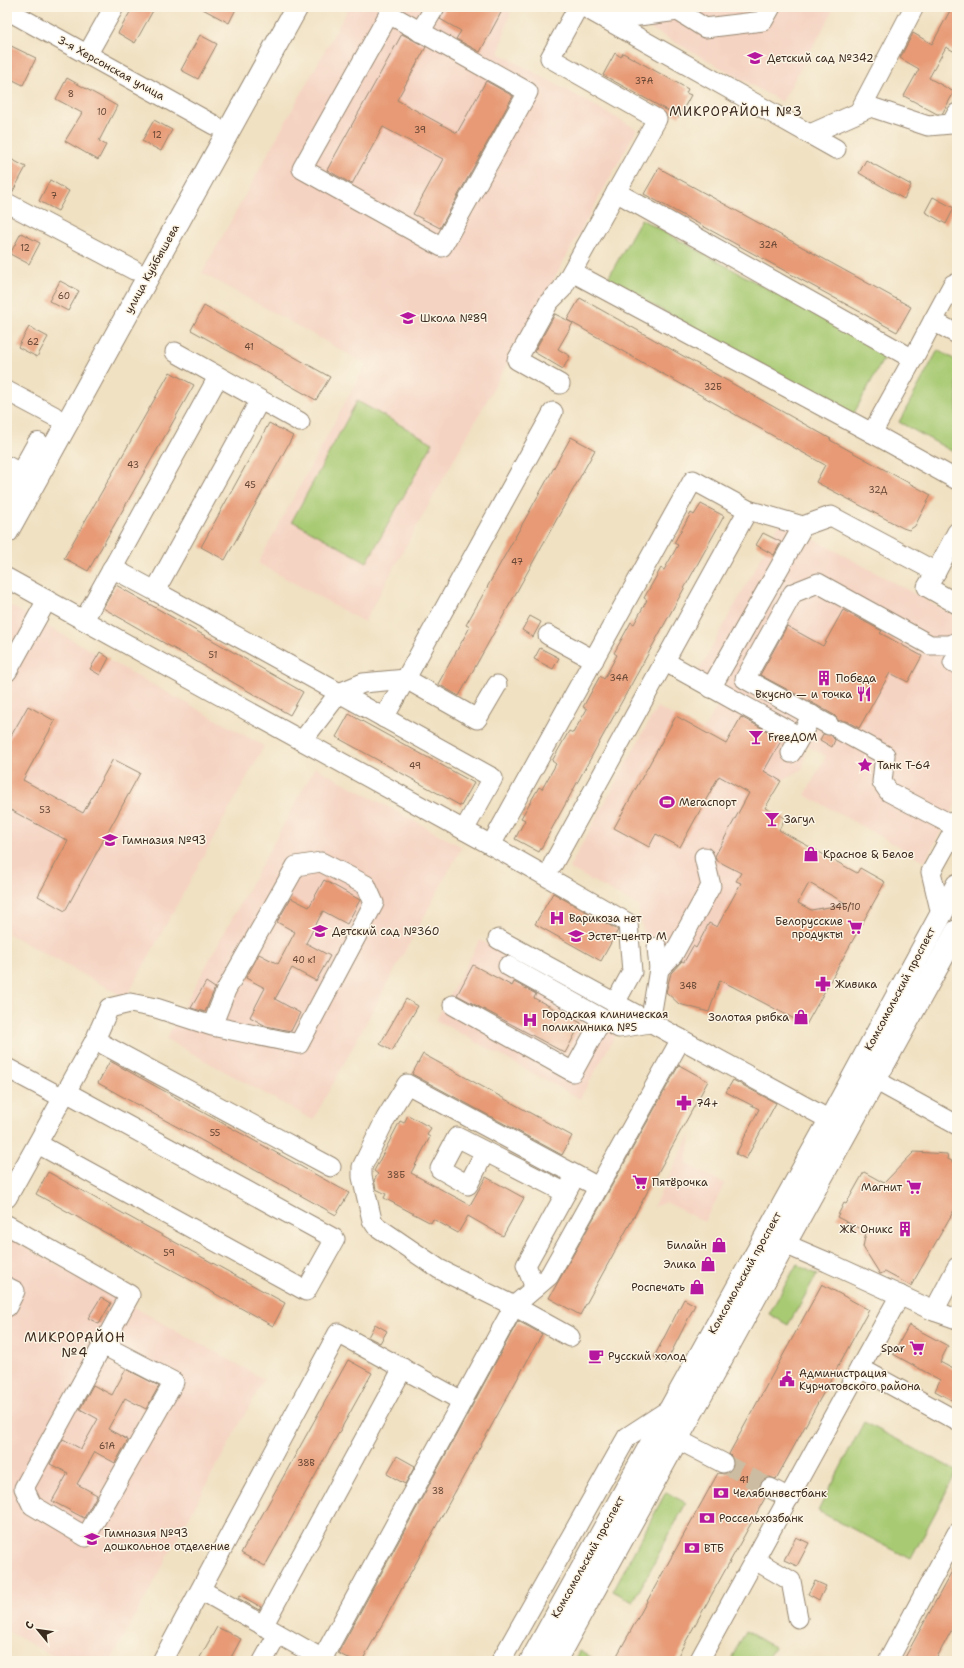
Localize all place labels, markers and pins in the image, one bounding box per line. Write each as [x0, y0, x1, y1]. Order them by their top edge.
school or university icon: Детский сад №342 [746, 49, 764, 67]
place label: Детский сад №342 [767, 51, 874, 66]
school or university icon: Школа №89 [399, 309, 417, 327]
place label: Школа №89 [420, 311, 488, 326]
building icon: Победа [815, 669, 833, 687]
place label: Победа [836, 671, 876, 686]
restaurant icon: Вкусно — и точка [855, 685, 873, 703]
place label: Вкусно — и точка [755, 687, 852, 702]
bar icon: FreeДОМ [747, 728, 765, 746]
place label: FreeДОМ [768, 730, 818, 745]
place icon: Танк Т-64 [856, 756, 874, 774]
place label: Танк Т-64 [877, 758, 930, 773]
sports icon: Мегаспорт [658, 793, 676, 811]
place label: Мегаспорт [679, 795, 737, 810]
bar icon: Загул [763, 810, 781, 828]
place label: Загул [784, 812, 815, 827]
school or university icon: Гимназия №93 [101, 831, 119, 849]
place label: Гимназия №93 [122, 833, 206, 848]
shop icon: Красное & Белое [802, 845, 820, 863]
place label: Красное & Белое [823, 847, 914, 862]
hospital icon: Варикоза нет [548, 909, 566, 927]
place label: Варикоза нет [569, 911, 642, 926]
place label: Белорусские продукты [775, 914, 843, 942]
supermarket icon: Белорусские продукты [846, 918, 864, 936]
school or university icon: Детский сад №360 [311, 922, 329, 940]
place label: Детский сад №360 [332, 924, 439, 939]
school or university icon: Эстет-центр М [567, 927, 585, 945]
place label: Эстет-центр М [588, 929, 667, 944]
pharmacy icon: Живика [814, 975, 832, 993]
place label: Живика [835, 977, 877, 992]
place label: Городская клиническая поликлиника №5 [542, 1007, 668, 1035]
shop icon: Золотая рыбка [792, 1008, 810, 1026]
place label: Золотая рыбка [708, 1010, 789, 1025]
hospital icon: Городская клиническая поликлиника №5 [521, 1011, 539, 1029]
pharmacy icon: 74+ [675, 1094, 693, 1112]
place label: 74+ [696, 1096, 719, 1111]
supermarket icon: Пятёрочка [631, 1173, 649, 1191]
place label: Пятёрочка [652, 1175, 708, 1190]
supermarket icon: Магнит [905, 1178, 923, 1196]
place label: Магнит [861, 1180, 902, 1195]
building icon: ЖК Оникс [896, 1220, 914, 1238]
place label: ЖК Оникс [840, 1222, 893, 1237]
shop icon: Билайн [710, 1236, 728, 1254]
place label: Билайн [666, 1238, 707, 1253]
shop icon: Элика [699, 1255, 717, 1273]
place label: Элика [663, 1257, 696, 1272]
shop icon: Роспечать [688, 1278, 706, 1296]
place label: Роспечать [631, 1280, 685, 1295]
supermarket icon: Spar [908, 1339, 926, 1357]
place label: Spar [881, 1341, 905, 1356]
cafe icon: Русский холод [587, 1347, 605, 1365]
place label: Русский холод [608, 1349, 686, 1364]
place label: Администрация Курчатовского района [799, 1366, 921, 1394]
public building icon: Администрация Курчатовского района [778, 1370, 796, 1388]
bank icon: Челябинвестбанк [712, 1484, 730, 1502]
place label: Челябинвестбанк [733, 1486, 827, 1501]
bank icon: Россельхозбанк [698, 1509, 716, 1527]
place label: Россельхозбанк [719, 1511, 804, 1526]
place label: Гимназия №93 дошкольное отделение [104, 1526, 230, 1554]
school or university icon: Гимназия №93 дошкольное отделение [83, 1530, 101, 1548]
bank icon: ВТБ [683, 1539, 701, 1557]
place label: ВТБ [704, 1541, 724, 1556]

